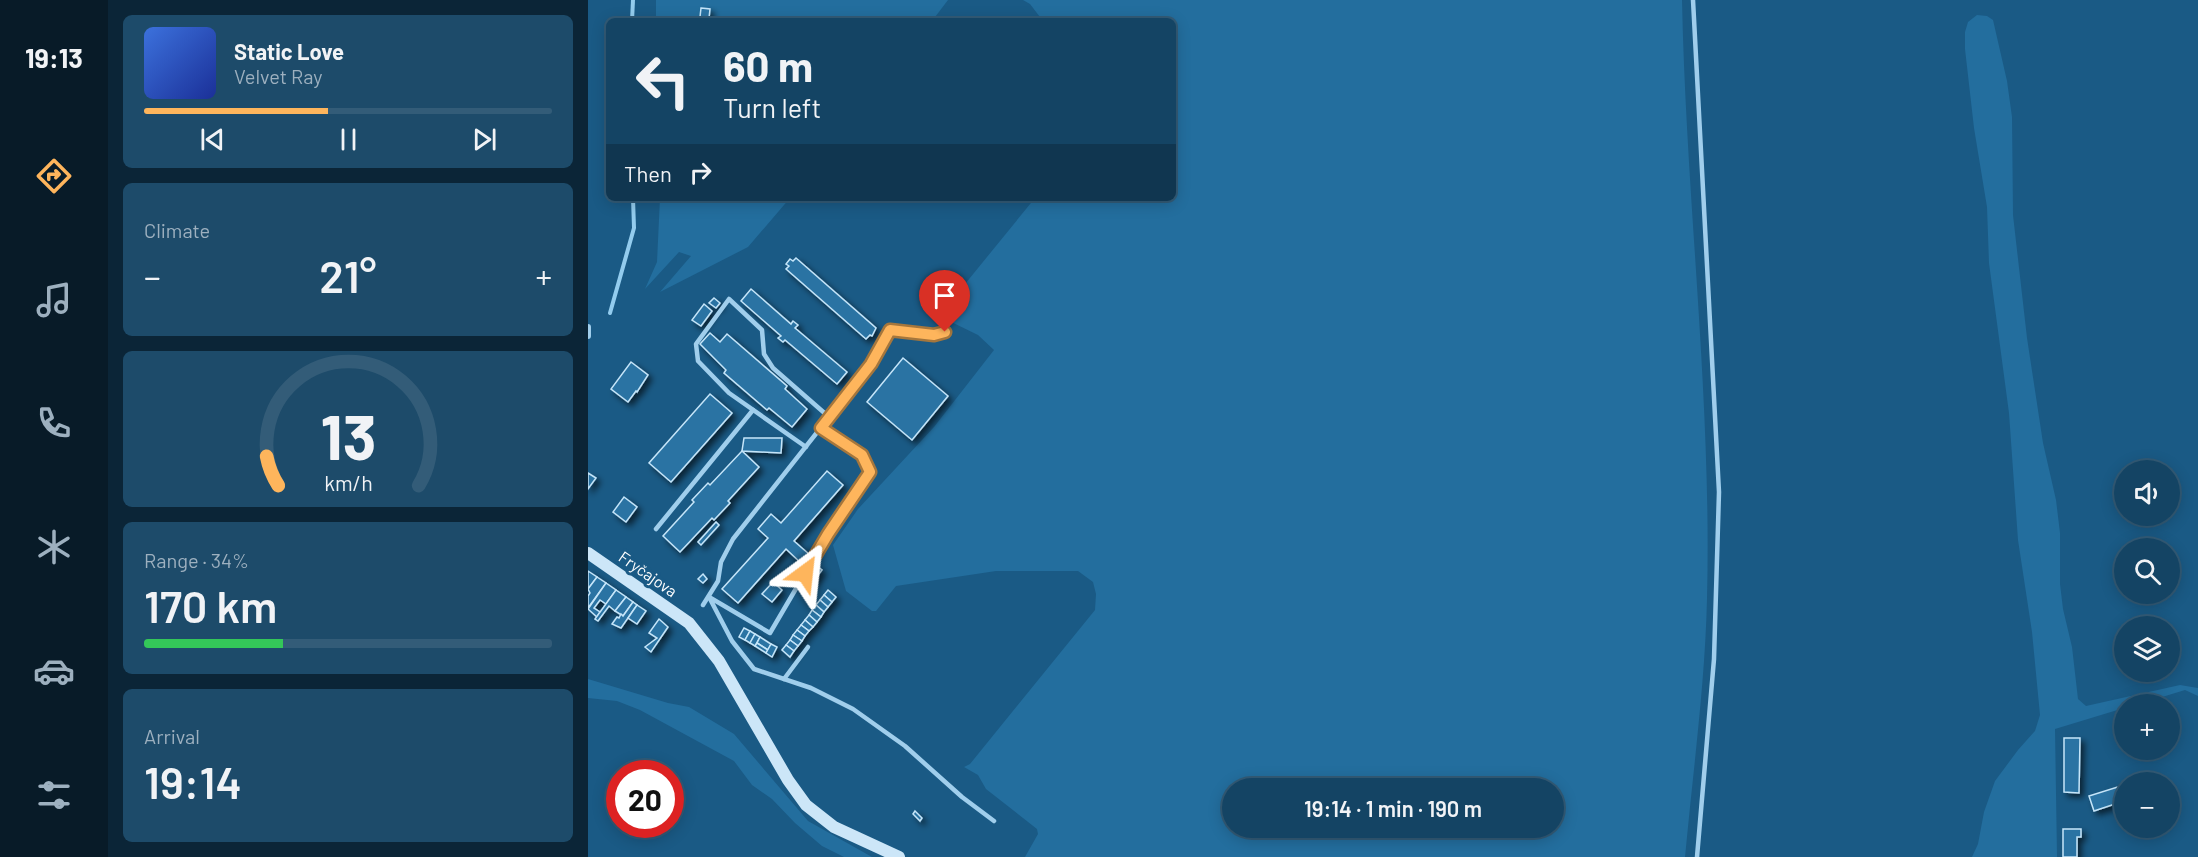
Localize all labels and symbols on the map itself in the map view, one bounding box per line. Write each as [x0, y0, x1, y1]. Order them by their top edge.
pin [919, 270, 970, 332]
position arrow [773, 541, 837, 605]
street label: Fryčajova [616, 547, 681, 601]
speed limit sign: 20 [606, 760, 684, 838]

